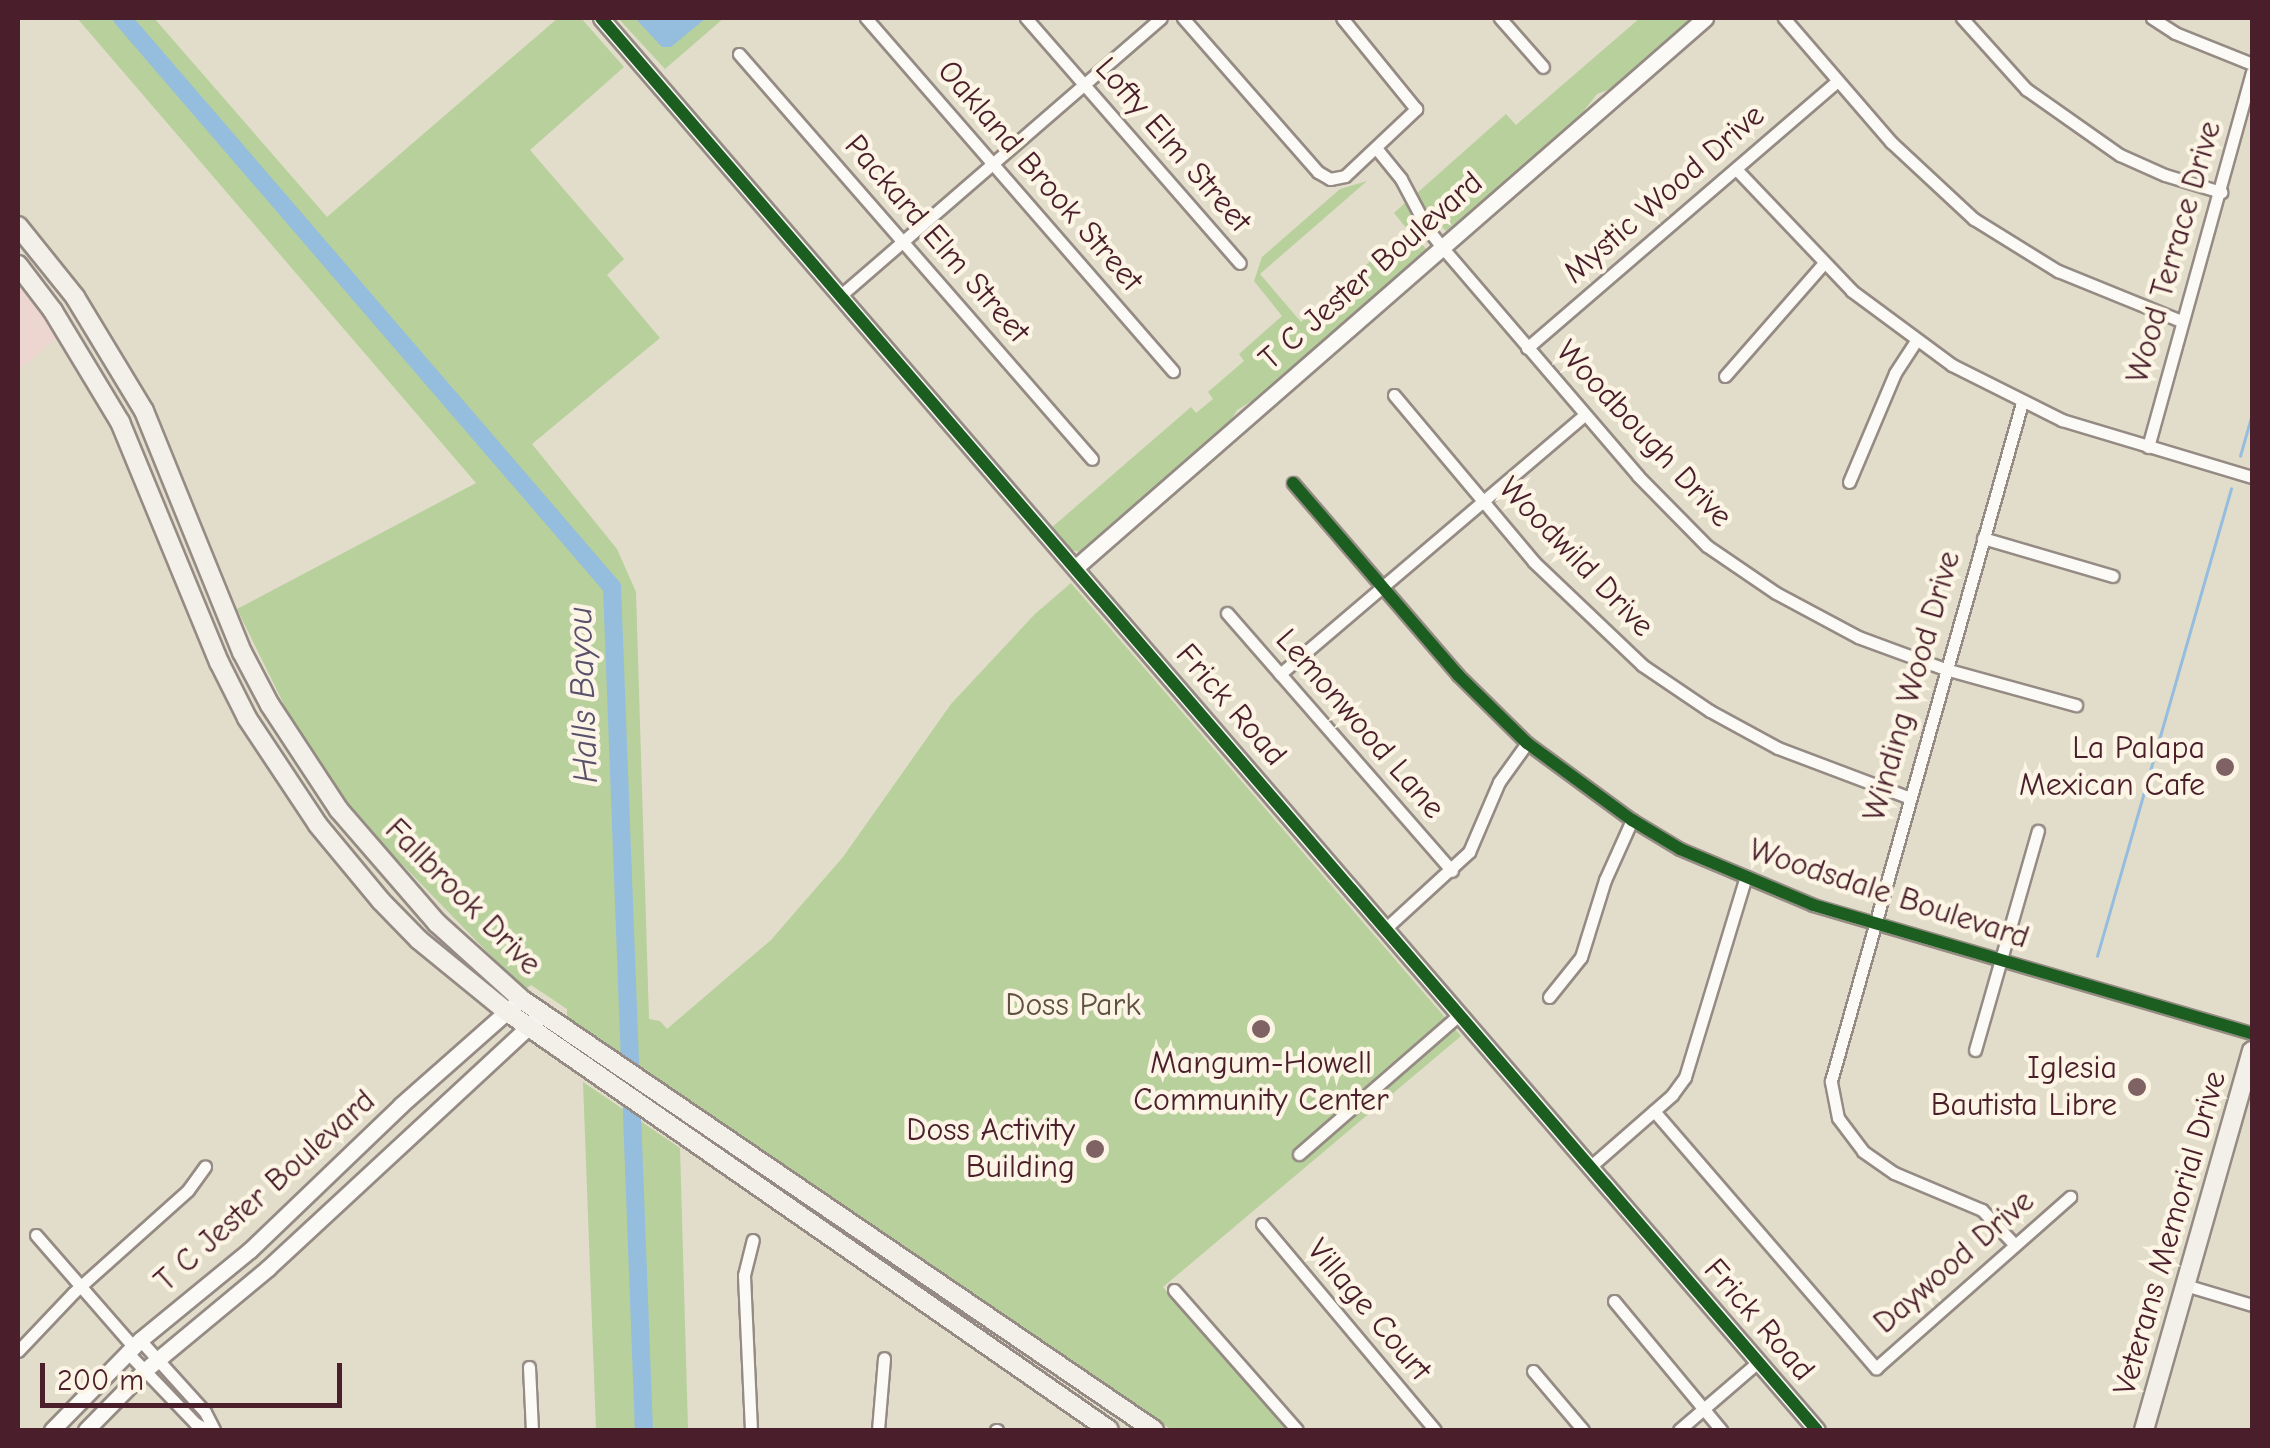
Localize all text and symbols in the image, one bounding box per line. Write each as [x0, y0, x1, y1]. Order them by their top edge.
street label: Lofty Elm Street [1087, 50, 1259, 240]
street label: Oakland Brook Street [929, 53, 1151, 299]
street label: Mystic Wood Drive [1556, 96, 1772, 292]
street label: Wood Terrace Drive [2118, 117, 2230, 387]
street label: Packard Elm Street [836, 127, 1038, 351]
street label: T C Jester Boulevard [1251, 164, 1491, 378]
street label: Woodbough Drive [1548, 333, 1740, 535]
street label: Woodwild Drive [1490, 469, 1662, 645]
street label: Winding Wood Drive [1855, 547, 1969, 825]
water label: Halls Bayou [559, 606, 607, 784]
street label: Lemonwood Lane [1267, 621, 1453, 827]
street label: Frick Road [1168, 636, 1294, 774]
place label: La Palapa Mexican Cafe [2019, 730, 2205, 805]
marker: La Palapa Mexican Cafe [2214, 756, 2236, 778]
street label: Fallbrook Drive [377, 811, 549, 983]
street label: Woodsdale Boulevard [1744, 831, 2034, 957]
park label: Doss Park [1005, 986, 1141, 1024]
marker: Mangum-Howell Community Center [1250, 1018, 1272, 1040]
place label: Mangum-Howell Community Center [1133, 1045, 1389, 1120]
place label: Iglesia Bautista Libre [1931, 1050, 2117, 1125]
street label: Veterans Memorial Drive [2105, 1067, 2235, 1399]
marker: Iglesia Bautista Libre [2126, 1076, 2148, 1098]
street label: T C Jester Boulevard [147, 1082, 383, 1300]
place label: Doss Activity Building [906, 1112, 1075, 1187]
marker: Doss Activity Building [1084, 1138, 1106, 1160]
street label: Daywood Drive [1866, 1182, 2042, 1342]
street label: Village Court [1299, 1231, 1439, 1389]
street label: Frick Road [1696, 1251, 1822, 1389]
scale bar [45, 1343, 348, 1405]
text: 200 m [57, 1363, 144, 1398]

